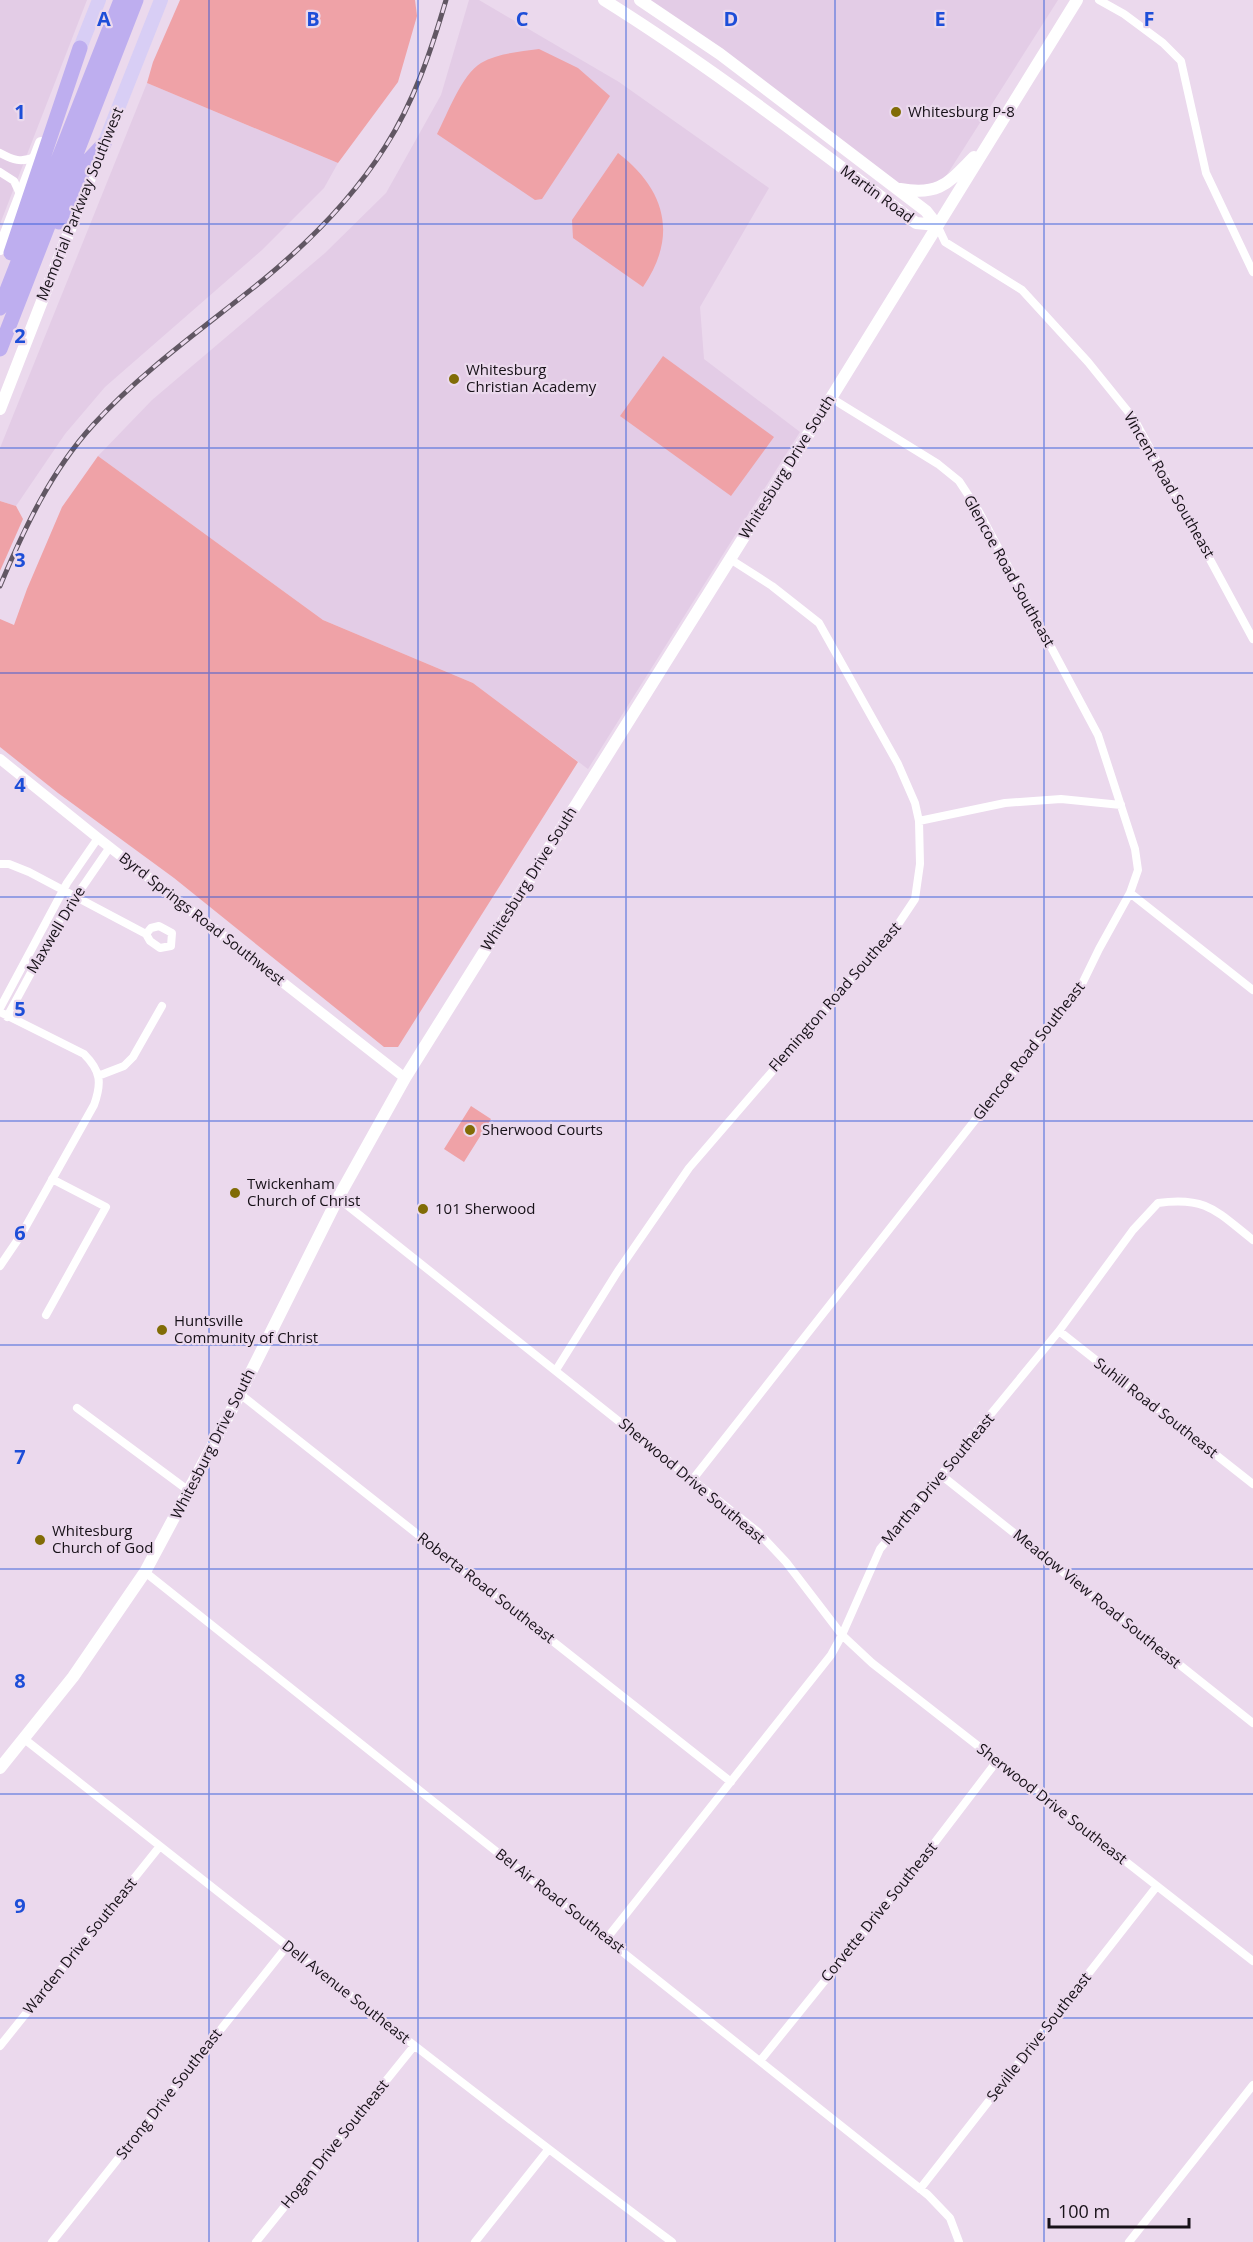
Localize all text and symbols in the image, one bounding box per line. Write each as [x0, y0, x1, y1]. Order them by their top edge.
text: A [97, 5, 111, 32]
text: B [306, 5, 320, 32]
text: C [516, 5, 529, 32]
text: D [724, 5, 738, 32]
text: E [934, 5, 946, 32]
text: F [1144, 5, 1154, 32]
text: 1 [14, 98, 26, 125]
place label: Whitesburg P-8 [908, 101, 1015, 121]
street label: Memorial Parkway Southwest [31, 104, 127, 303]
marker: Whitesburg P-8 [889, 105, 903, 119]
street label: Martin Road [837, 160, 918, 227]
text: 2 [14, 322, 26, 349]
place label: Whitesburg Christian Academy [466, 359, 597, 396]
marker: Whitesburg Christian Academy [447, 372, 461, 386]
street label: Whitesburg Drive South [734, 391, 839, 542]
street label: Vincent Road Southeast [1120, 408, 1220, 561]
street label: Glencoe Road Southeast [960, 491, 1060, 650]
text: 3 [14, 546, 26, 573]
text: 4 [14, 771, 26, 798]
street label: Whitesburg Drive South [476, 803, 581, 954]
street label: Byrd Springs Road Southwest [116, 847, 290, 989]
street label: Maxwell Drive [21, 882, 89, 977]
street label: Flemington Road Southeast [764, 917, 905, 1075]
street label: Glencoe Road Southeast [968, 977, 1089, 1124]
text: 5 [14, 995, 26, 1022]
place label: Sherwood Courts [482, 1119, 603, 1139]
marker: Sherwood Courts [463, 1123, 477, 1137]
place label: Twickenham Church of Christ [247, 1173, 360, 1210]
marker: Twickenham Church of Christ [228, 1186, 242, 1200]
place label: 101 Sherwood [435, 1198, 535, 1218]
marker: 101 Sherwood [416, 1202, 430, 1216]
text: 6 [14, 1219, 26, 1246]
place label: Huntsville Community of Christ [174, 1310, 318, 1347]
marker: Huntsville Community of Christ [155, 1323, 169, 1337]
street label: Suhill Road Southeast [1091, 1353, 1223, 1462]
street label: Whitesburg Drive South [166, 1365, 259, 1522]
street label: Martha Drive Southeast [876, 1409, 998, 1548]
street label: Sherwood Drive Southeast [615, 1413, 770, 1548]
text: 7 [14, 1443, 26, 1470]
place label: Whitesburg Church of God [52, 1520, 153, 1557]
street label: Meadow View Road Southeast [1010, 1524, 1186, 1672]
street label: Roberta Road Southeast [414, 1527, 560, 1647]
marker: Whitesburg Church of God [33, 1533, 47, 1547]
text: 8 [14, 1667, 26, 1694]
street label: Sherwood Drive Southeast [973, 1738, 1132, 1868]
street label: Corvette Drive Southeast [816, 1837, 941, 1985]
street label: Bel Air Road Southeast [492, 1843, 629, 1957]
street label: Warden Drive Southeast [18, 1873, 140, 2018]
text: 9 [14, 1892, 26, 1919]
street label: Dell Avenue Southeast [279, 1935, 415, 2047]
street label: Seville Drive Southeast [981, 1968, 1095, 2105]
street label: Strong Drive Southeast [111, 2024, 226, 2163]
street label: Hogan Drive Southeast [276, 2075, 393, 2212]
scale bar [1049, 2191, 1188, 2229]
text: 100 m [1058, 2199, 1110, 2223]

